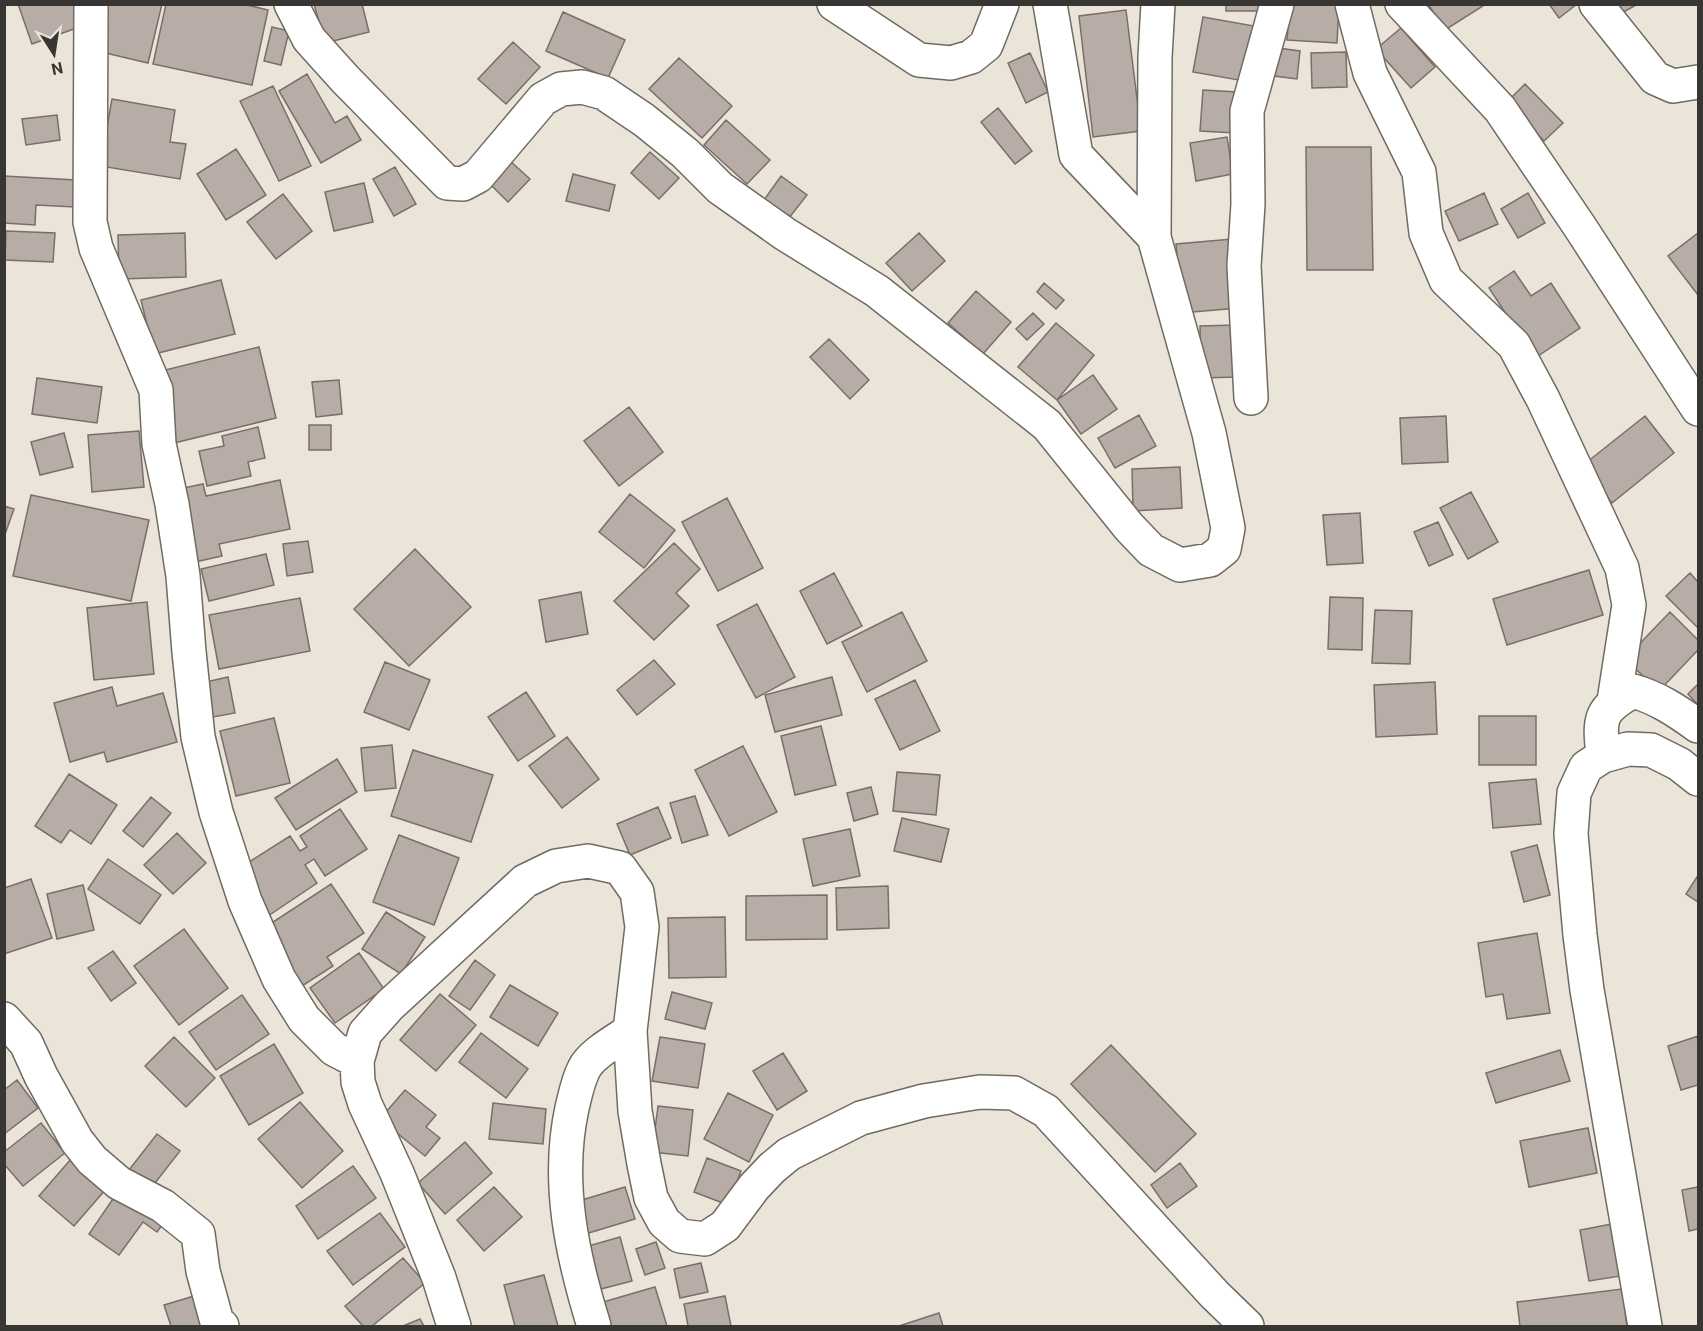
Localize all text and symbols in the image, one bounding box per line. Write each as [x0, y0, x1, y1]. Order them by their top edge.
north arrow [24, 24, 84, 84]
text: N [50, 58, 65, 79]

